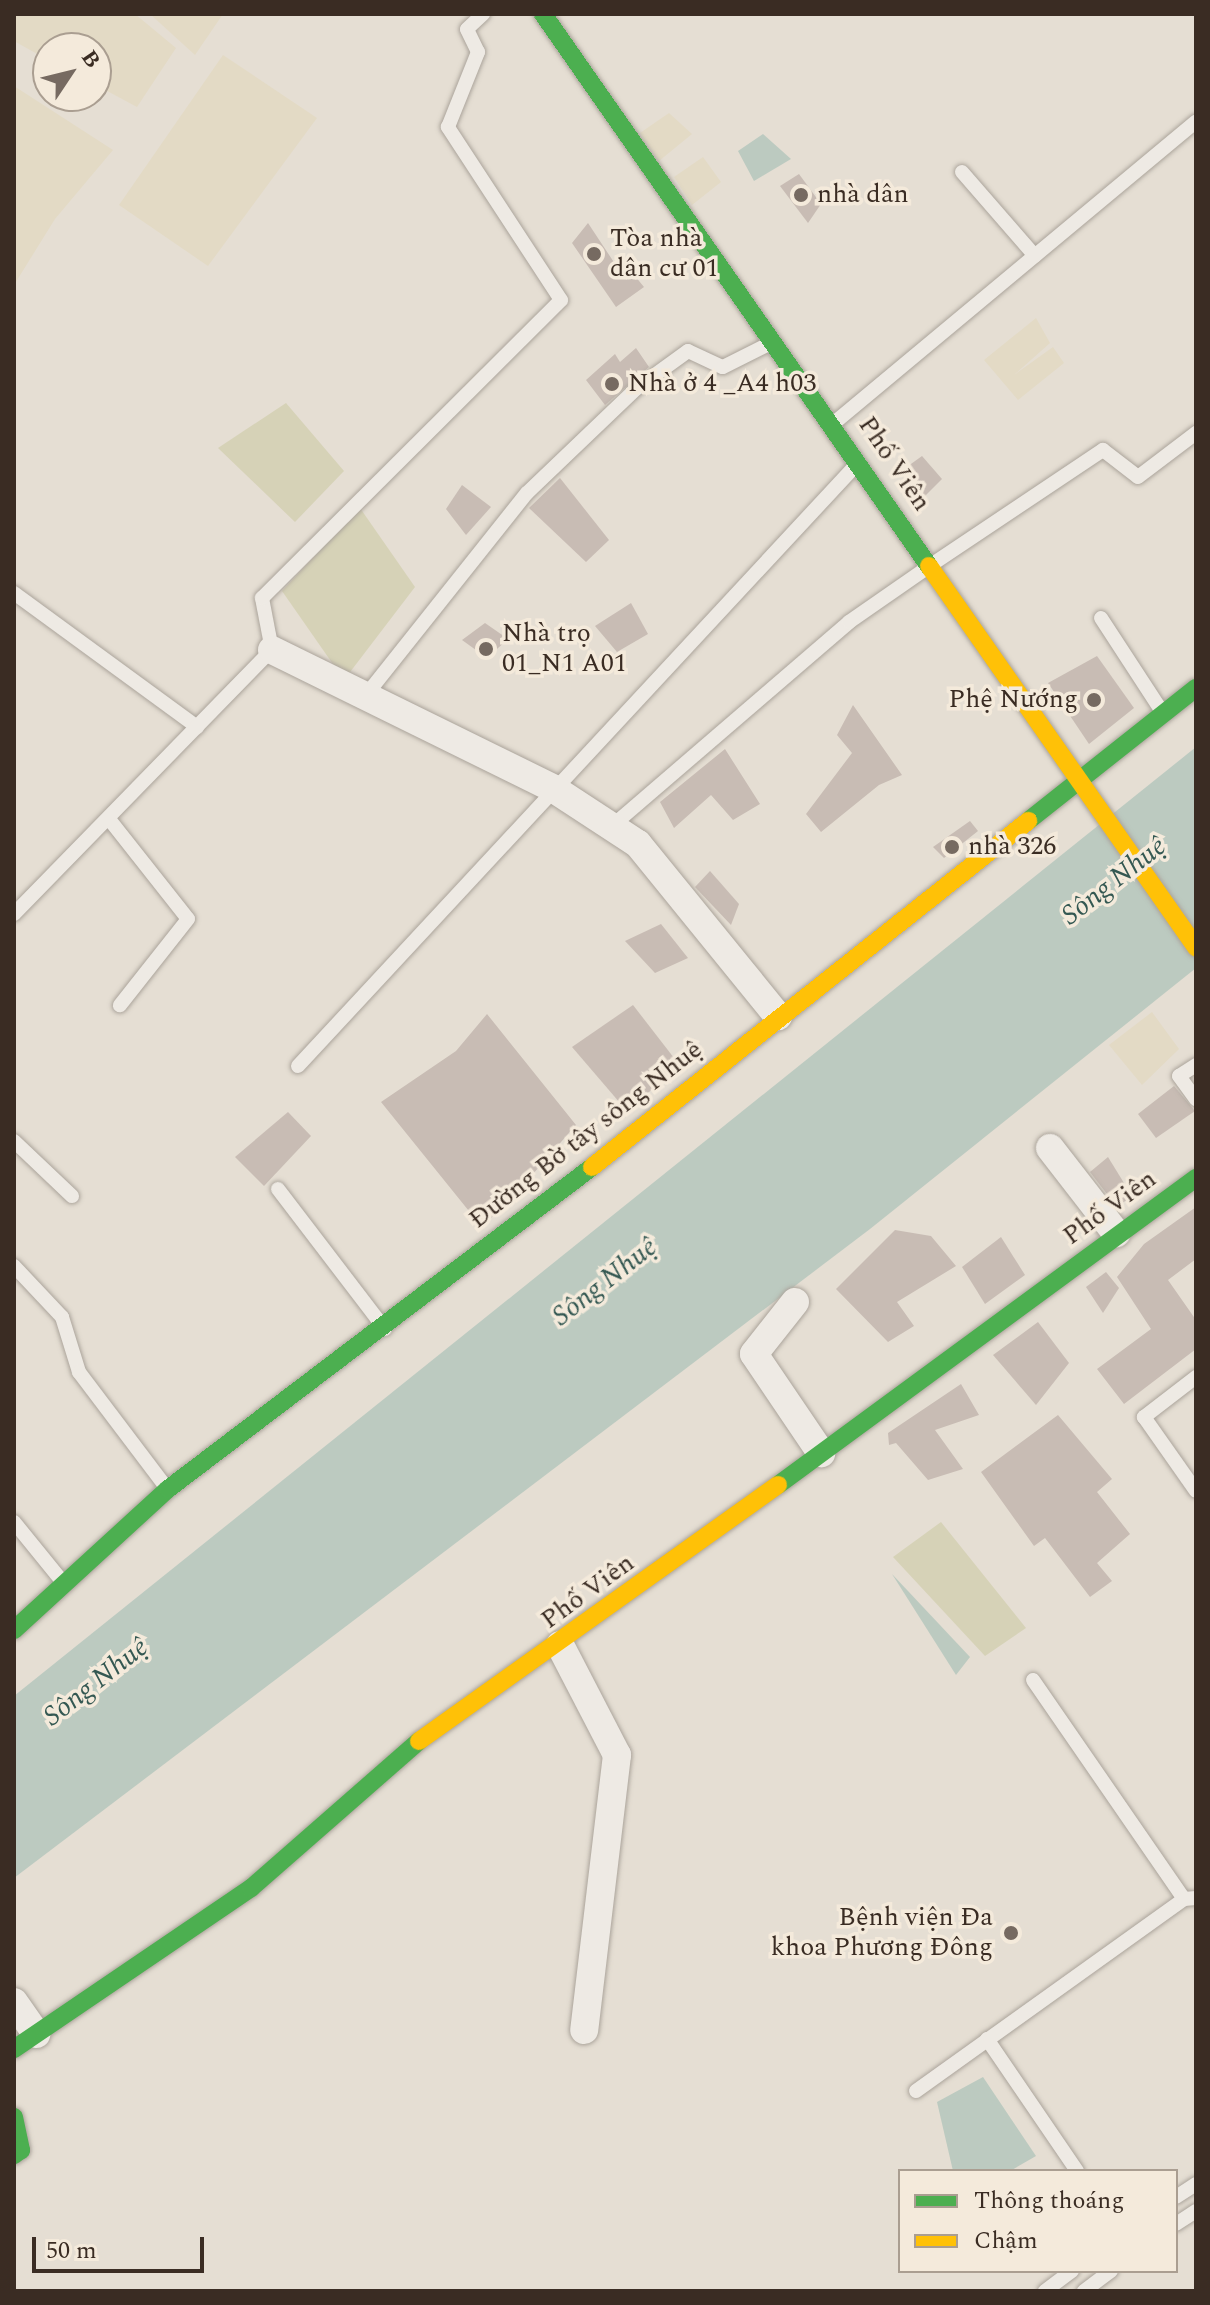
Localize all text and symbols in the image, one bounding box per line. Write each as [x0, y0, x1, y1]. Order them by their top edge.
north arrow [32, 32, 112, 112]
text: B [72, 43, 108, 75]
place label: nhà dân [817, 179, 909, 211]
marker: nhà dân [792, 186, 810, 204]
place label: Tòa nhà dân cư 01 [610, 223, 718, 284]
marker: Tòa nhà dân cư 01 [585, 245, 603, 263]
place label: Nhà ở 4 _A4 h03 [628, 368, 816, 400]
marker: Nhà ở 4 _A4 h03 [603, 375, 621, 393]
street label: Phố Viên [851, 411, 937, 517]
place label: Nhà trọ 01_N1 A01 [502, 618, 627, 680]
marker: Nhà trọ 01_N1 A01 [477, 640, 495, 658]
place label: Phệ Nướng [949, 684, 1078, 716]
marker: Phệ Nướng [1085, 691, 1103, 709]
water label: Sông Nhuệ [1055, 830, 1173, 932]
place label: nhà 326 [968, 831, 1056, 863]
marker: nhà 326 [943, 838, 961, 856]
street label: Đường Bờ tây sông Nhuệ [463, 1034, 709, 1236]
street label: Phố Viên [1057, 1164, 1163, 1252]
water label: Sông Nhuệ [546, 1231, 664, 1333]
street label: Phố Viên [535, 1548, 641, 1636]
water label: Sông Nhuệ [37, 1631, 155, 1733]
place label: Bệnh viện Đa khoa Phương Đông [771, 1902, 993, 1964]
marker: Bệnh viện Đa khoa Phương Đông [1000, 1922, 1022, 1944]
legend [898, 2169, 1178, 2273]
text: Thông thoáng [974, 2183, 1124, 2219]
scale bar [36, 2221, 208, 2271]
text: Chậm [974, 2223, 1038, 2259]
text: 50 m [46, 2233, 97, 2269]

